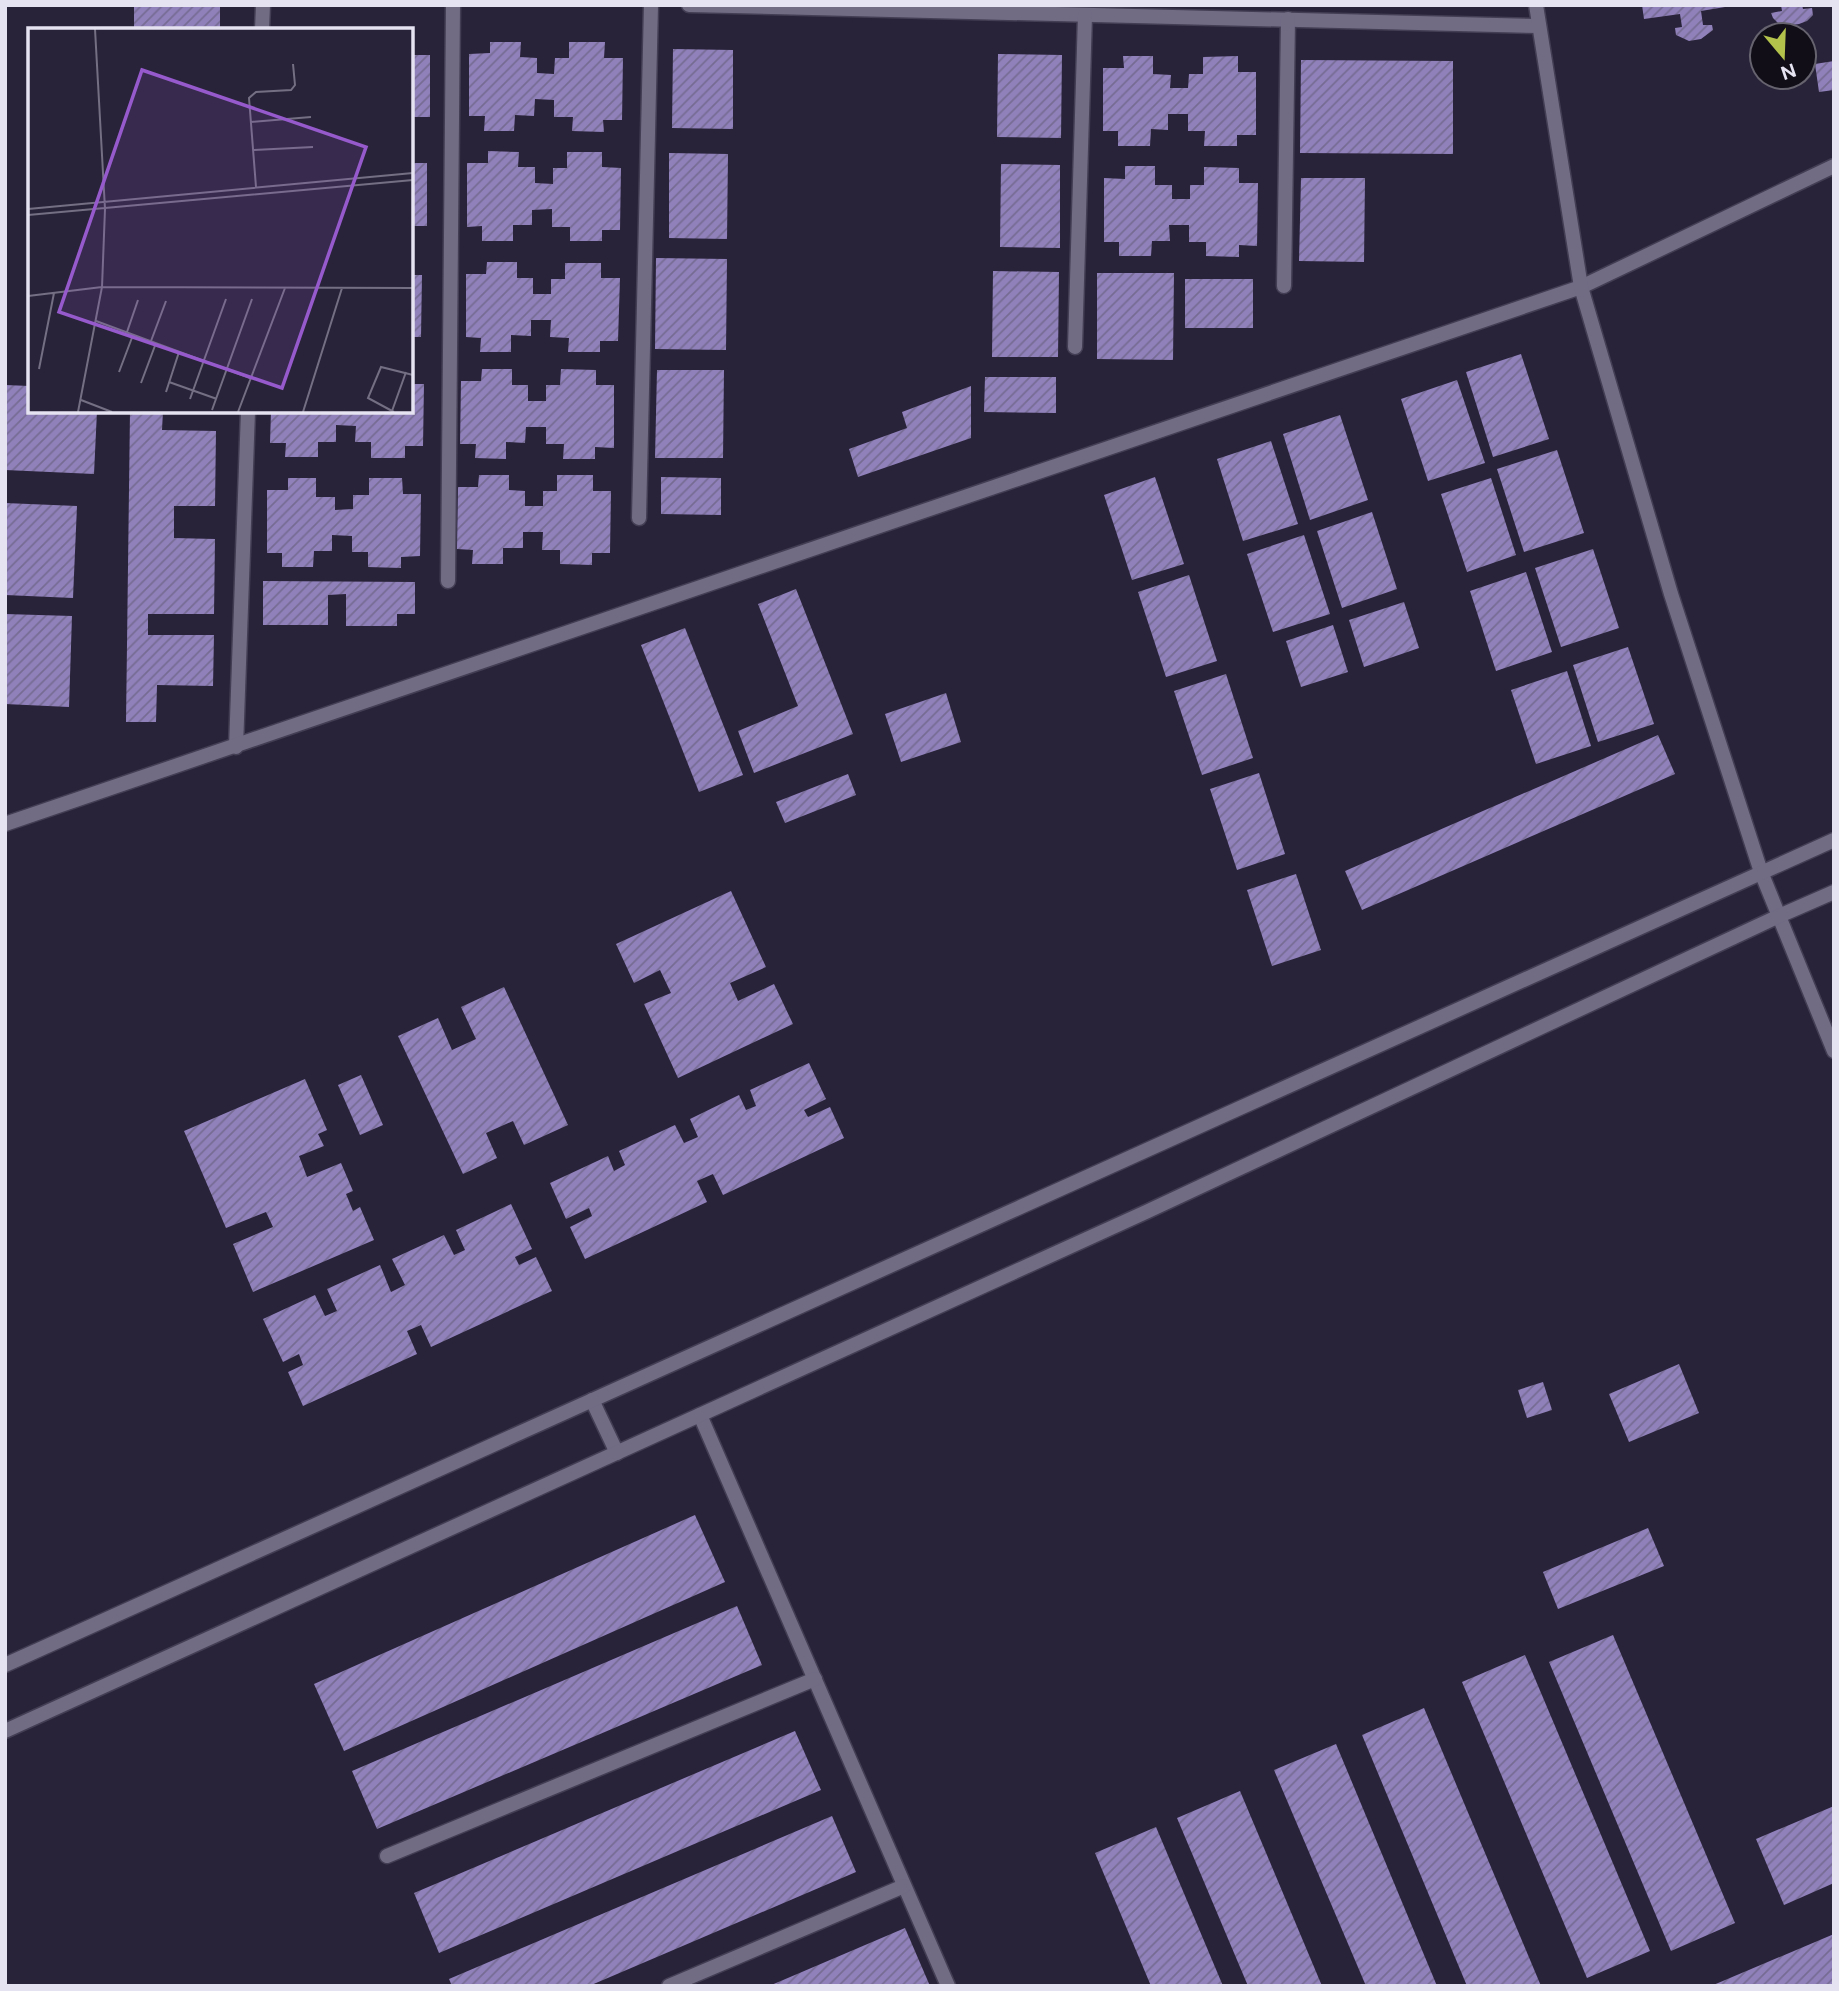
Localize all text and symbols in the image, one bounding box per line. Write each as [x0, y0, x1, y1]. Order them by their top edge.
north arrow [1748, 21, 1818, 91]
inset map [28, 28, 413, 413]
text: N [1778, 58, 1799, 85]

